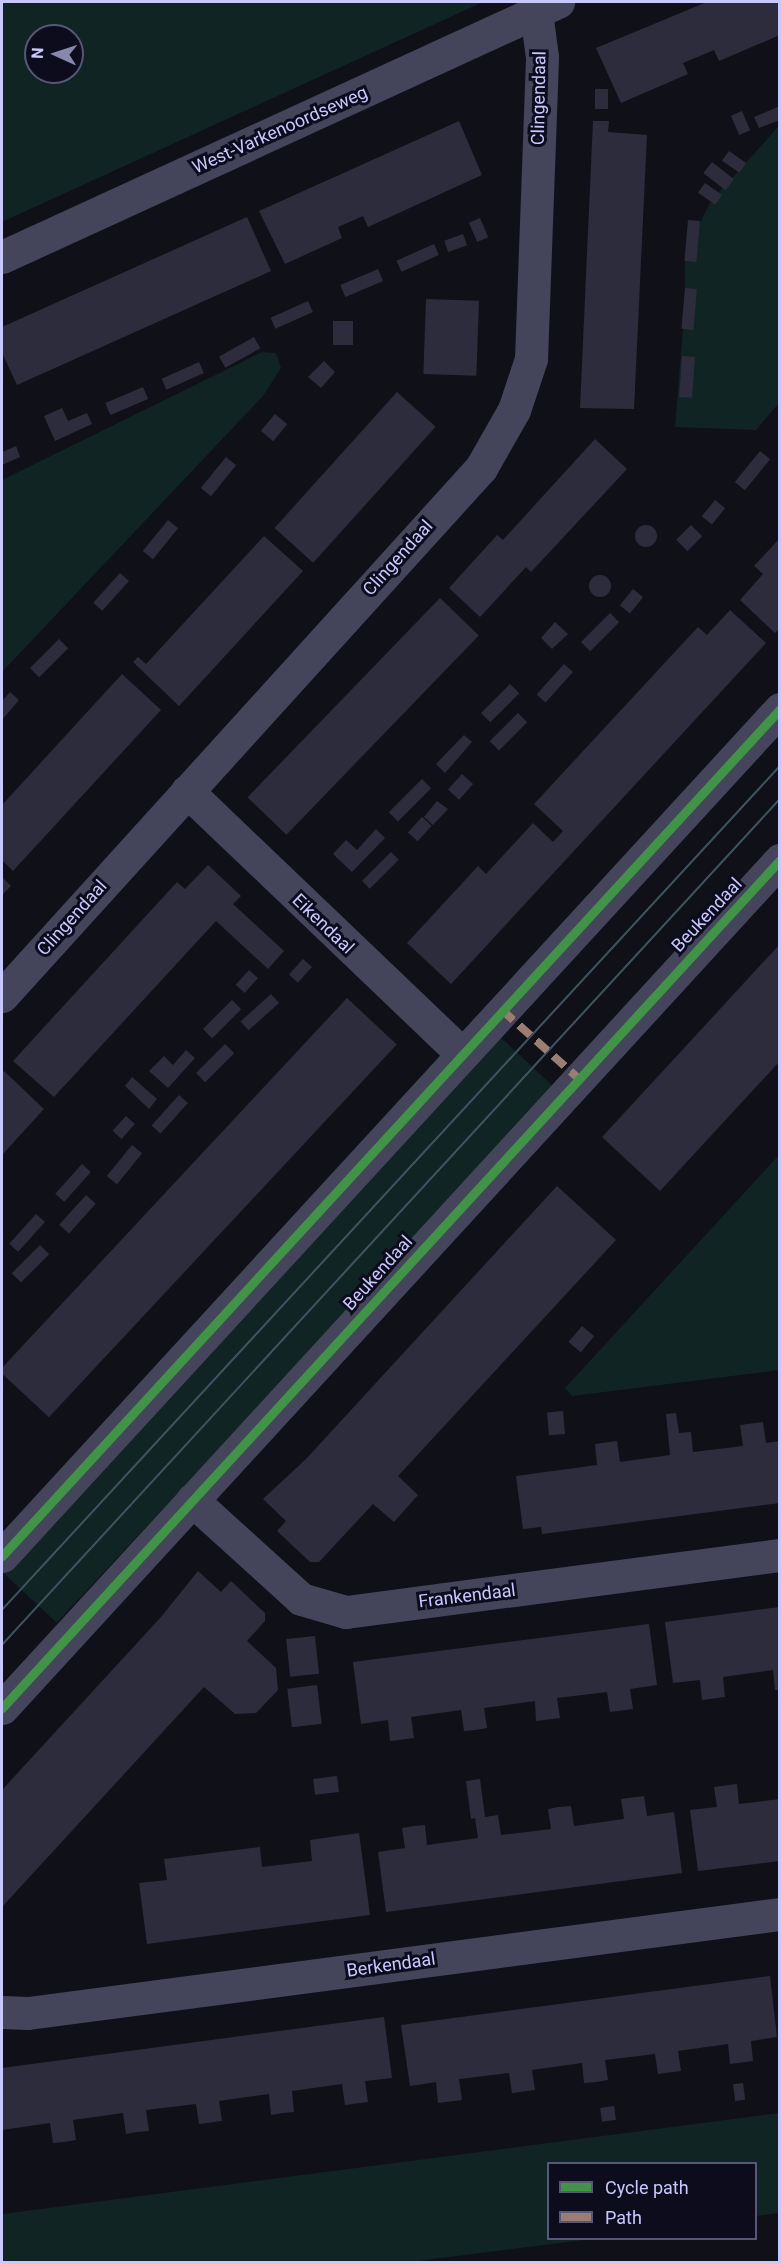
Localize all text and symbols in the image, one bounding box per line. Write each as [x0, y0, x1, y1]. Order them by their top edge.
north arrow [24, 24, 84, 84]
text: N [28, 47, 47, 59]
street label: Clingendaal [527, 51, 551, 145]
street label: West-Varkenoordseweg [189, 82, 371, 178]
street label: Clingendaal [358, 516, 438, 600]
street label: Beukendaal [667, 874, 747, 956]
street label: Clingendaal [32, 876, 112, 960]
street label: Eikendaal [288, 889, 358, 959]
street label: Beukendaal [339, 1231, 417, 1315]
street label: Frankendaal [417, 1579, 517, 1613]
street label: Berkendaal [345, 1948, 437, 1982]
legend [547, 2162, 757, 2240]
text: Cycle path [605, 2177, 689, 2198]
text: Path [605, 2207, 642, 2228]

